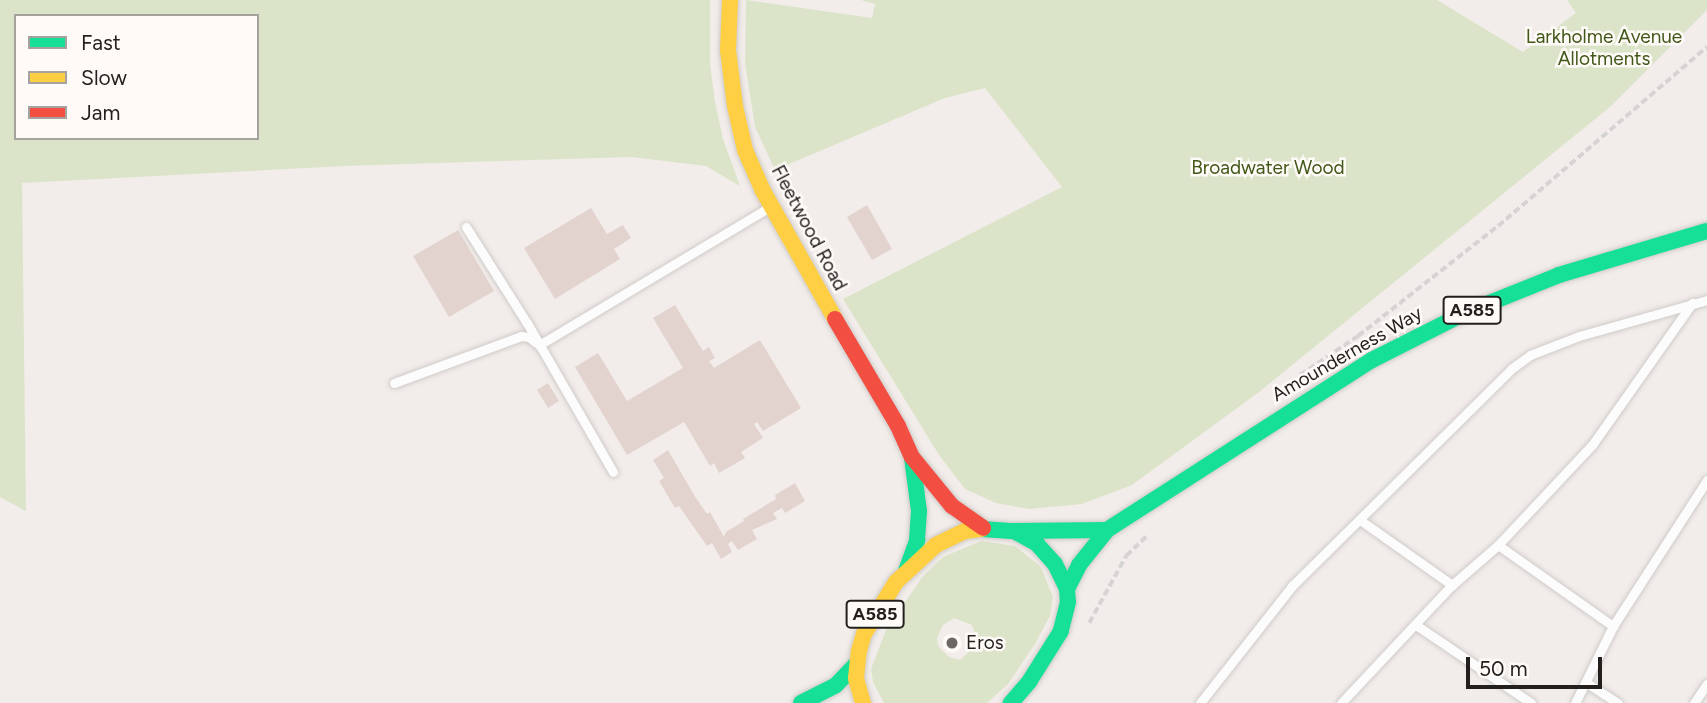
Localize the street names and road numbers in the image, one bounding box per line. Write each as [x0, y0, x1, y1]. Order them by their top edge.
street label: Fleetwood Road [766, 161, 852, 295]
road number: A585 [1442, 296, 1502, 324]
street label: Amounderness Way [1268, 302, 1426, 406]
road number: A585 [845, 600, 905, 628]

